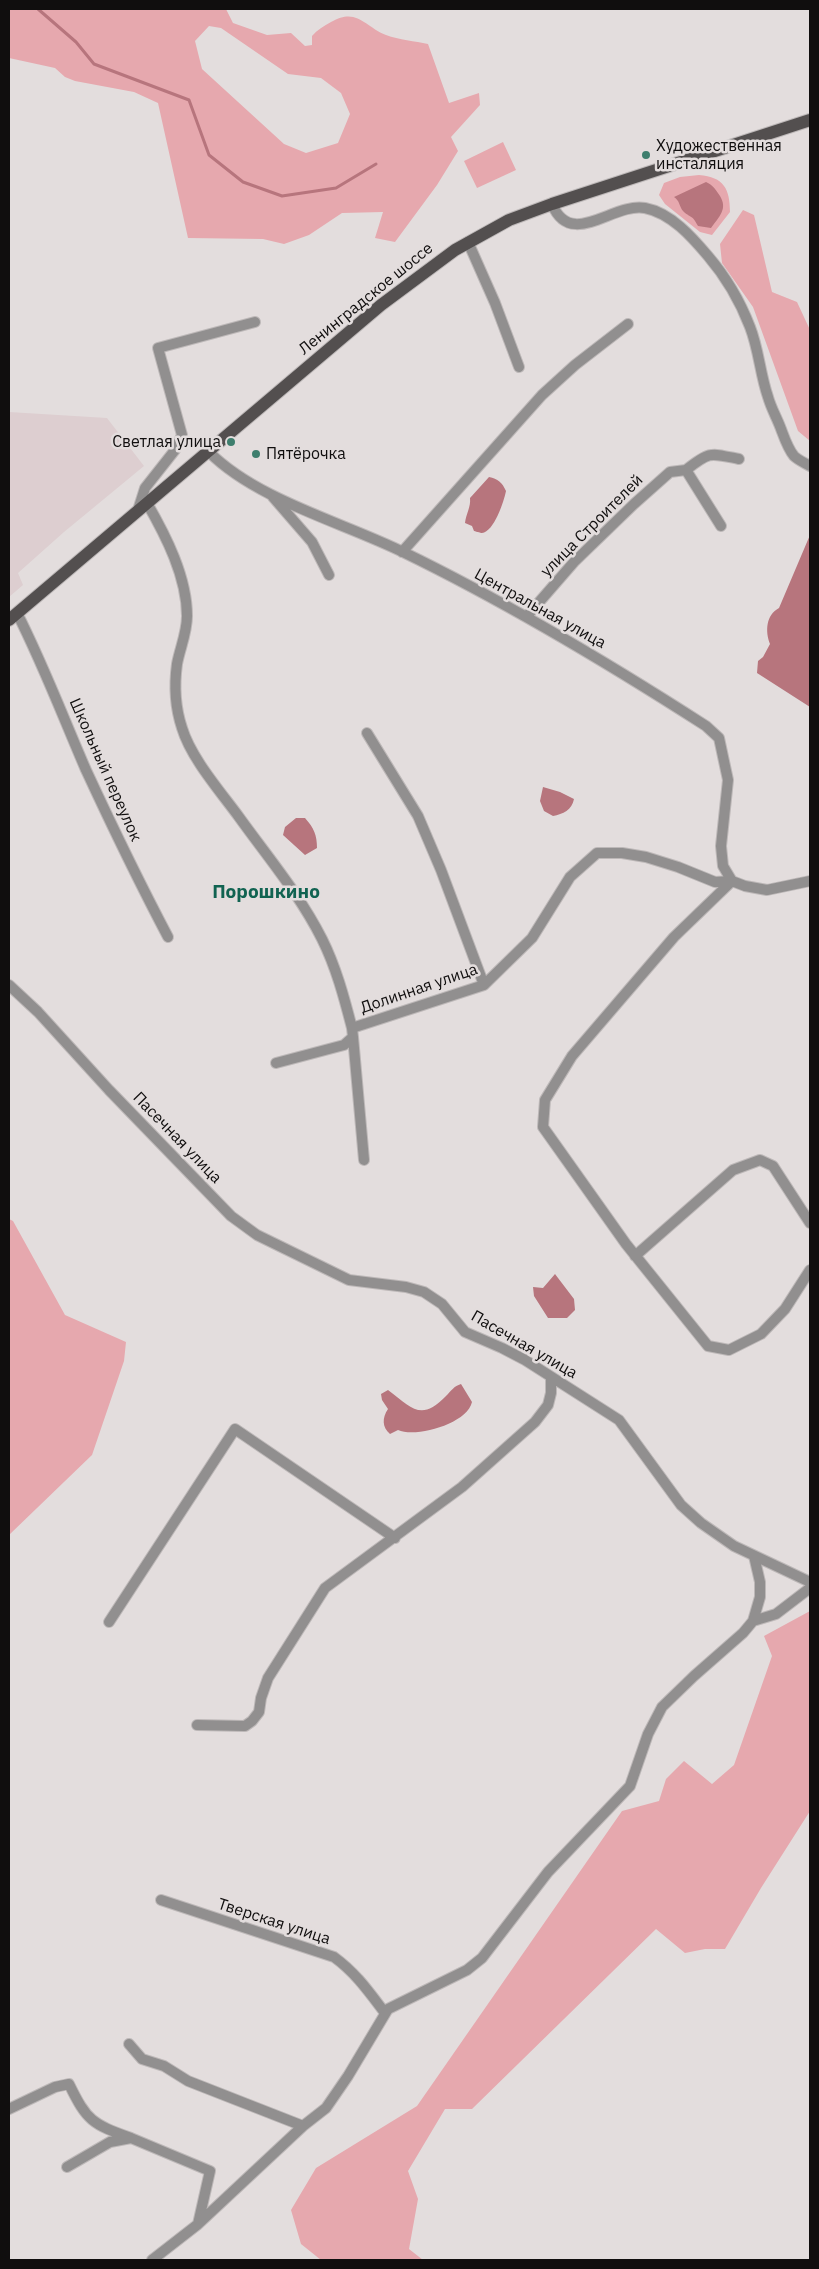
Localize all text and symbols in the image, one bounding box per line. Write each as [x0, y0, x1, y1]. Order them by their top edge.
place label: Художественная инсталяция [656, 136, 782, 174]
marker: Художественная инсталяция [640, 149, 652, 161]
street label: Ленинградское шоссе [295, 239, 437, 359]
place label: Светлая улица [112, 432, 221, 452]
marker: Светлая улица [225, 436, 237, 448]
place label: Пятёрочка [266, 444, 346, 464]
marker: Пятёрочка [250, 448, 262, 460]
street label: улица Строителей [537, 471, 647, 581]
street label: Центральная улица [471, 565, 609, 653]
street label: Школьный переулок [65, 695, 145, 845]
district label: Порошкино [212, 882, 320, 904]
street label: Долинная улица [358, 960, 480, 1018]
street label: Пасечная улица [129, 1088, 225, 1188]
street label: Пасечная улица [467, 1307, 581, 1383]
street label: Тверская улица [215, 1895, 333, 1949]

